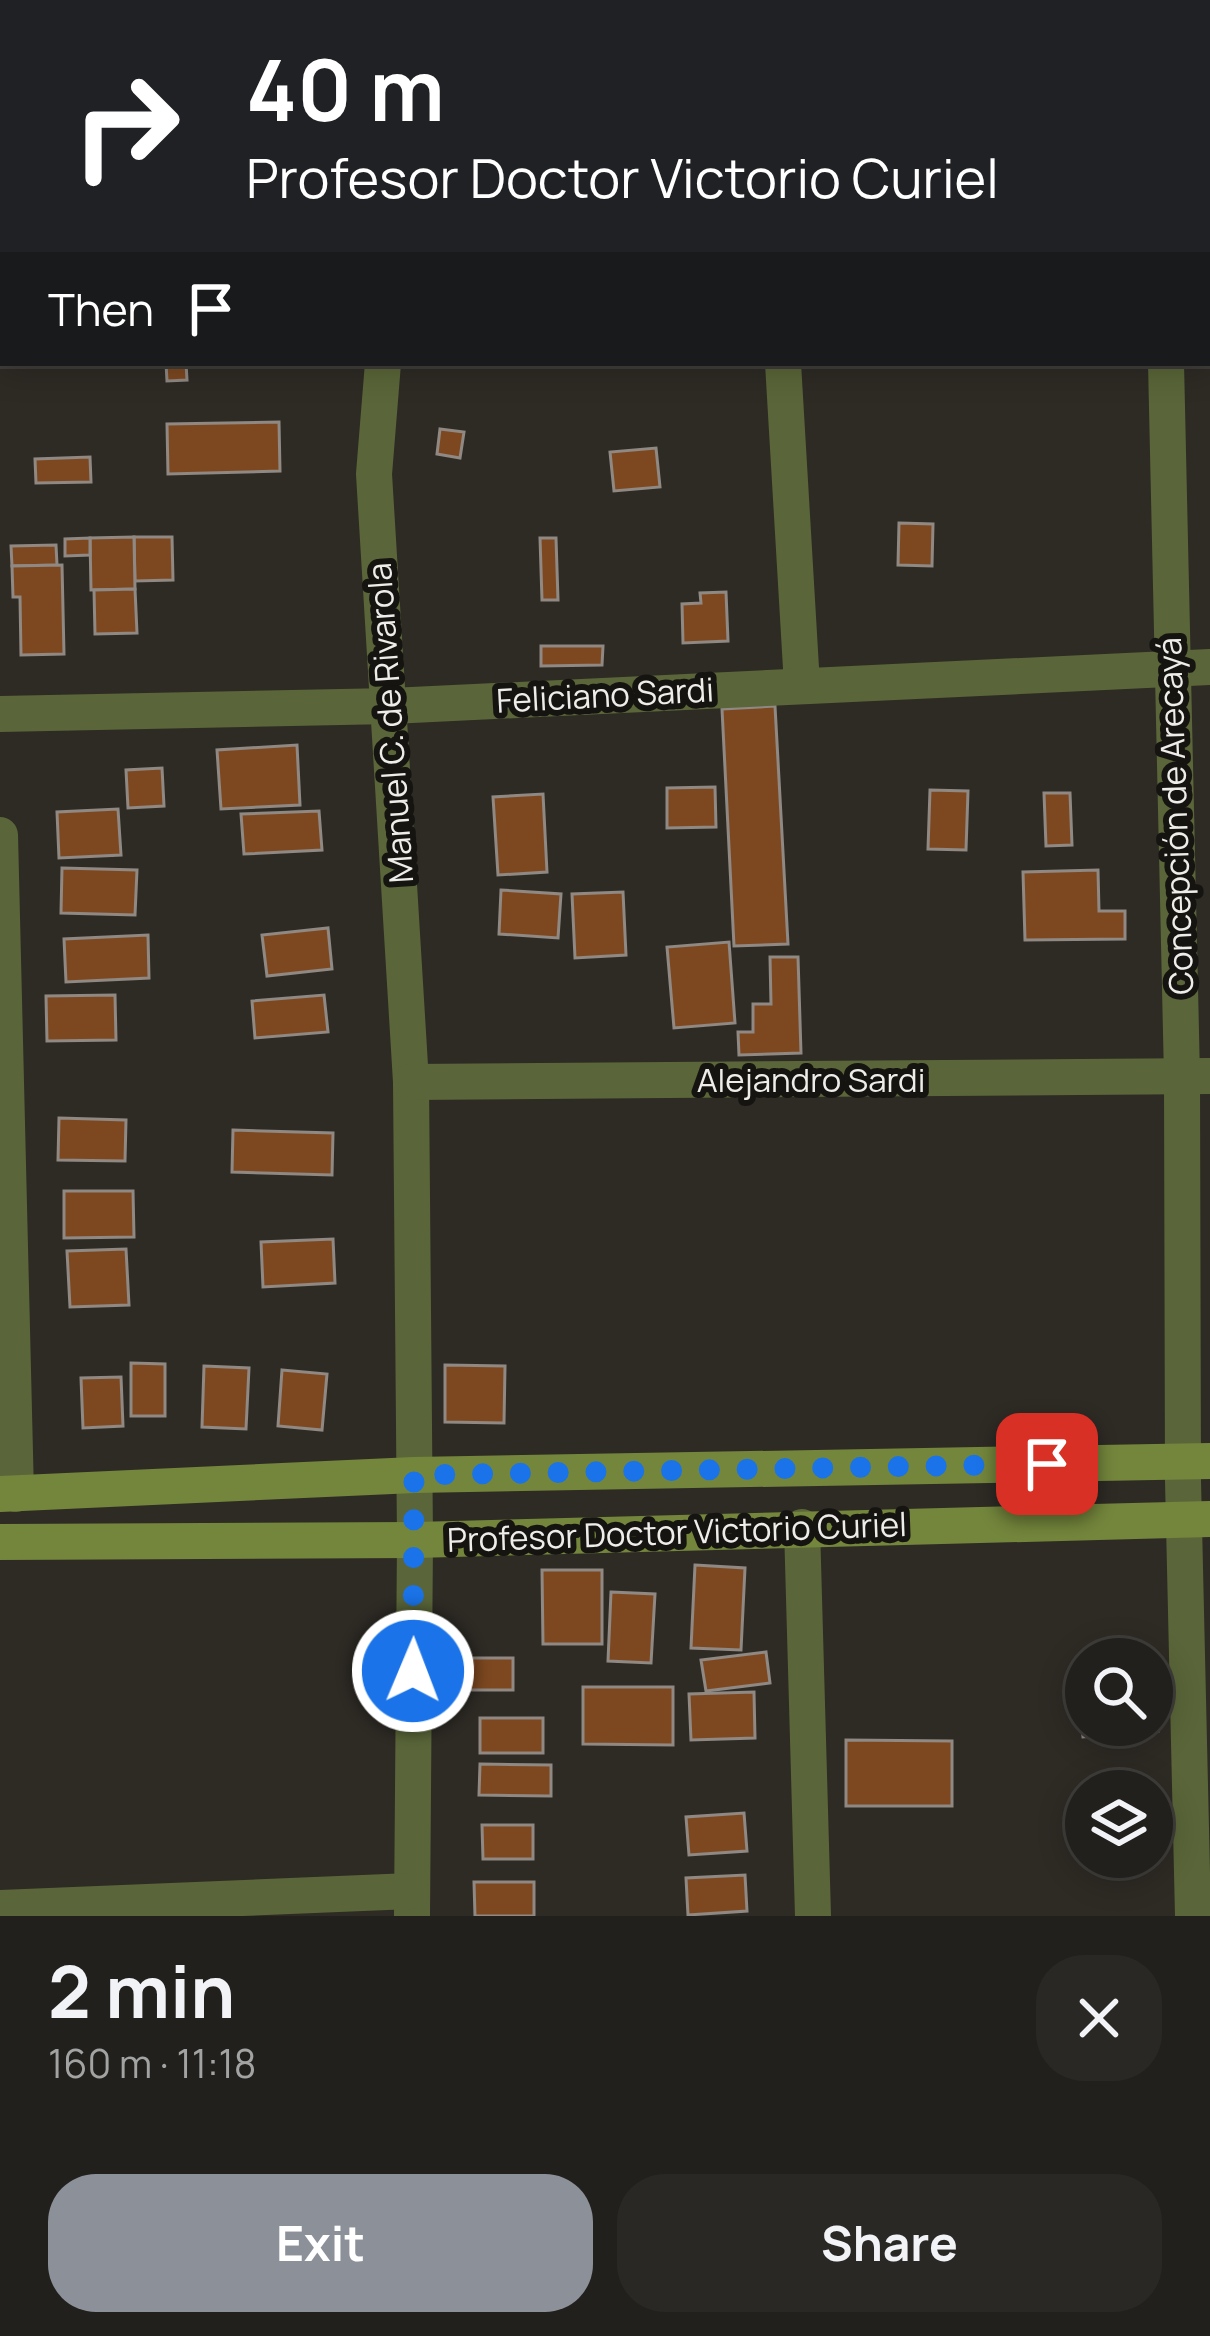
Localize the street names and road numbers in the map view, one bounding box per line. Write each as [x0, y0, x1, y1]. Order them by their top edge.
street label: Manuel C. de Rivarola [356, 561, 423, 885]
street label: Concepción de Arecayá [1146, 636, 1203, 996]
street label: Feliciano Sardi [495, 666, 715, 723]
street label: Alejandro Sardi [697, 1057, 925, 1102]
street label: Profesor Doctor Victorio Curiel [446, 1501, 908, 1562]

